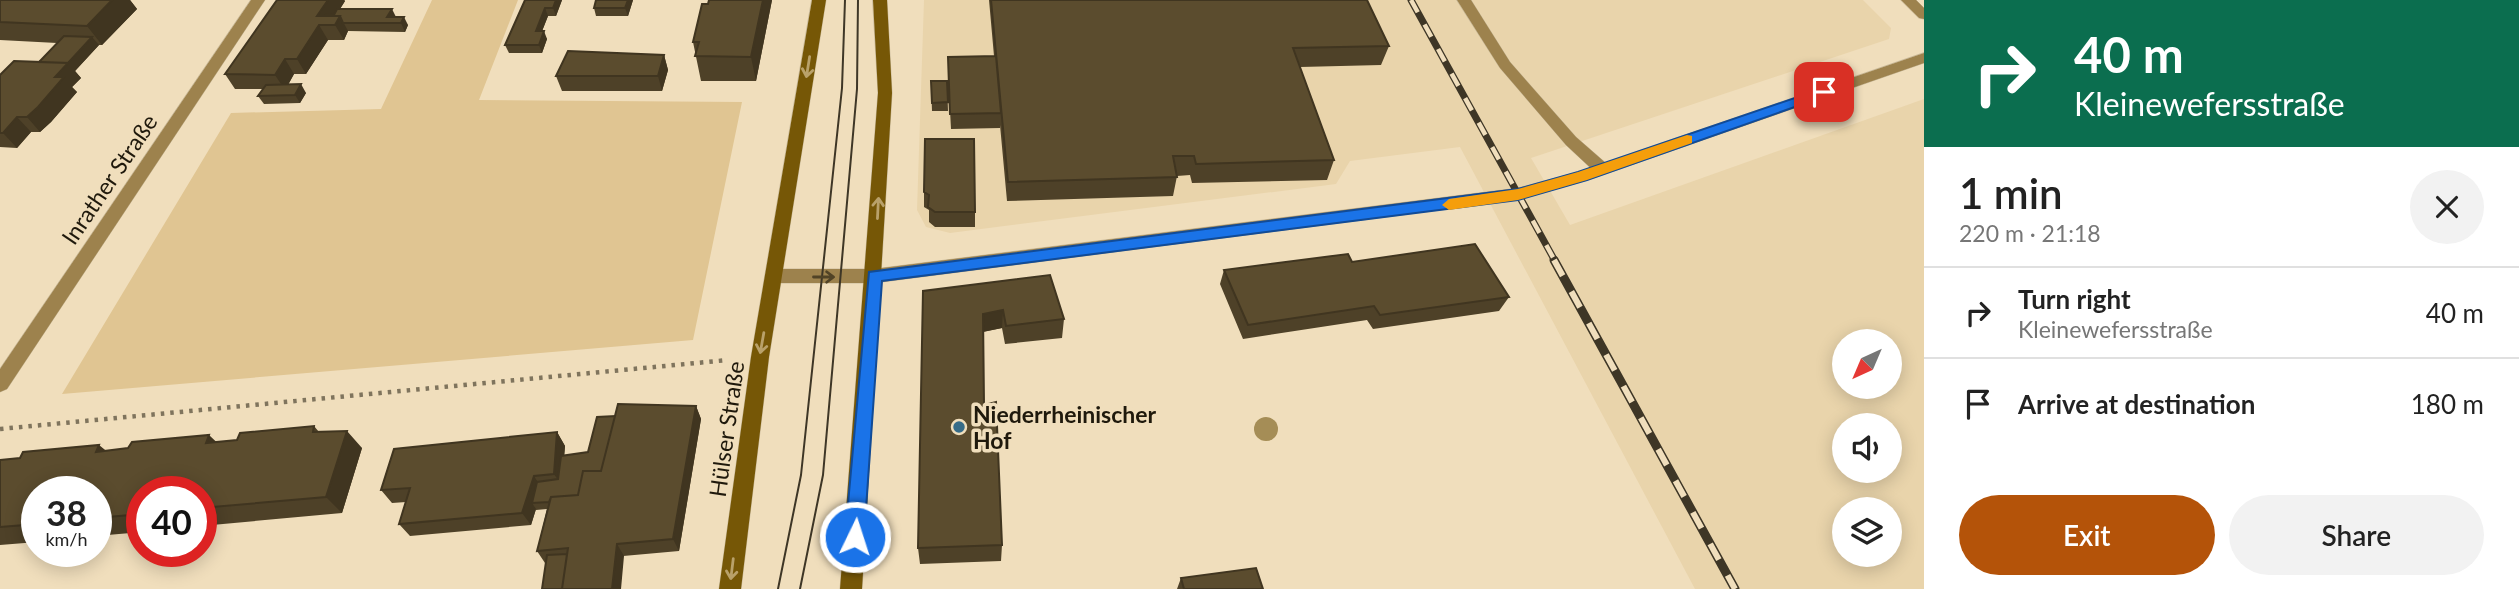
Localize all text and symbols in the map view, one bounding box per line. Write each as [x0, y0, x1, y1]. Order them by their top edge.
text: 40 m [2074, 25, 2184, 83]
icon: right [1959, 28, 2050, 119]
one-way arrow [801, 55, 814, 78]
pin [1794, 62, 1854, 122]
icon: arrive [1805, 73, 1843, 111]
text: Kleinewefersstraße [2074, 84, 2345, 123]
street label: Inrather Straße [55, 109, 163, 249]
text: 1 min [1959, 168, 2063, 218]
button: close [2410, 170, 2484, 244]
one-way arrow [872, 197, 885, 219]
text: 220 m · 21:18 [1959, 219, 2101, 247]
one-way arrow [812, 270, 835, 284]
text: Turn right [2018, 283, 2131, 315]
icon: right [1959, 294, 1997, 332]
text: 40 m [2426, 297, 2484, 329]
text: Kleinewefersstraße [2018, 315, 2213, 343]
north arrow [1832, 329, 1902, 399]
map controls [1832, 329, 1902, 567]
one-way arrow [755, 332, 769, 354]
street label: Hülser Straße [703, 359, 749, 499]
icon: arrive [1959, 385, 1997, 423]
text: Arrive at destination [2018, 388, 2255, 420]
text: 180 m [2411, 388, 2484, 420]
place label: Niederrheinischer Hof [973, 400, 1157, 454]
button: sound [1832, 413, 1902, 483]
marker: Niederrheinischer Hof [951, 419, 967, 435]
speed limit sign: 40 [126, 476, 217, 567]
text: 38 [46, 491, 87, 533]
button: Exit [1959, 495, 2215, 575]
button: Share [2229, 495, 2484, 575]
button: layers [1832, 497, 1902, 567]
position arrow [818, 500, 892, 574]
text: km/h [45, 528, 88, 550]
one-way arrow [726, 557, 739, 580]

